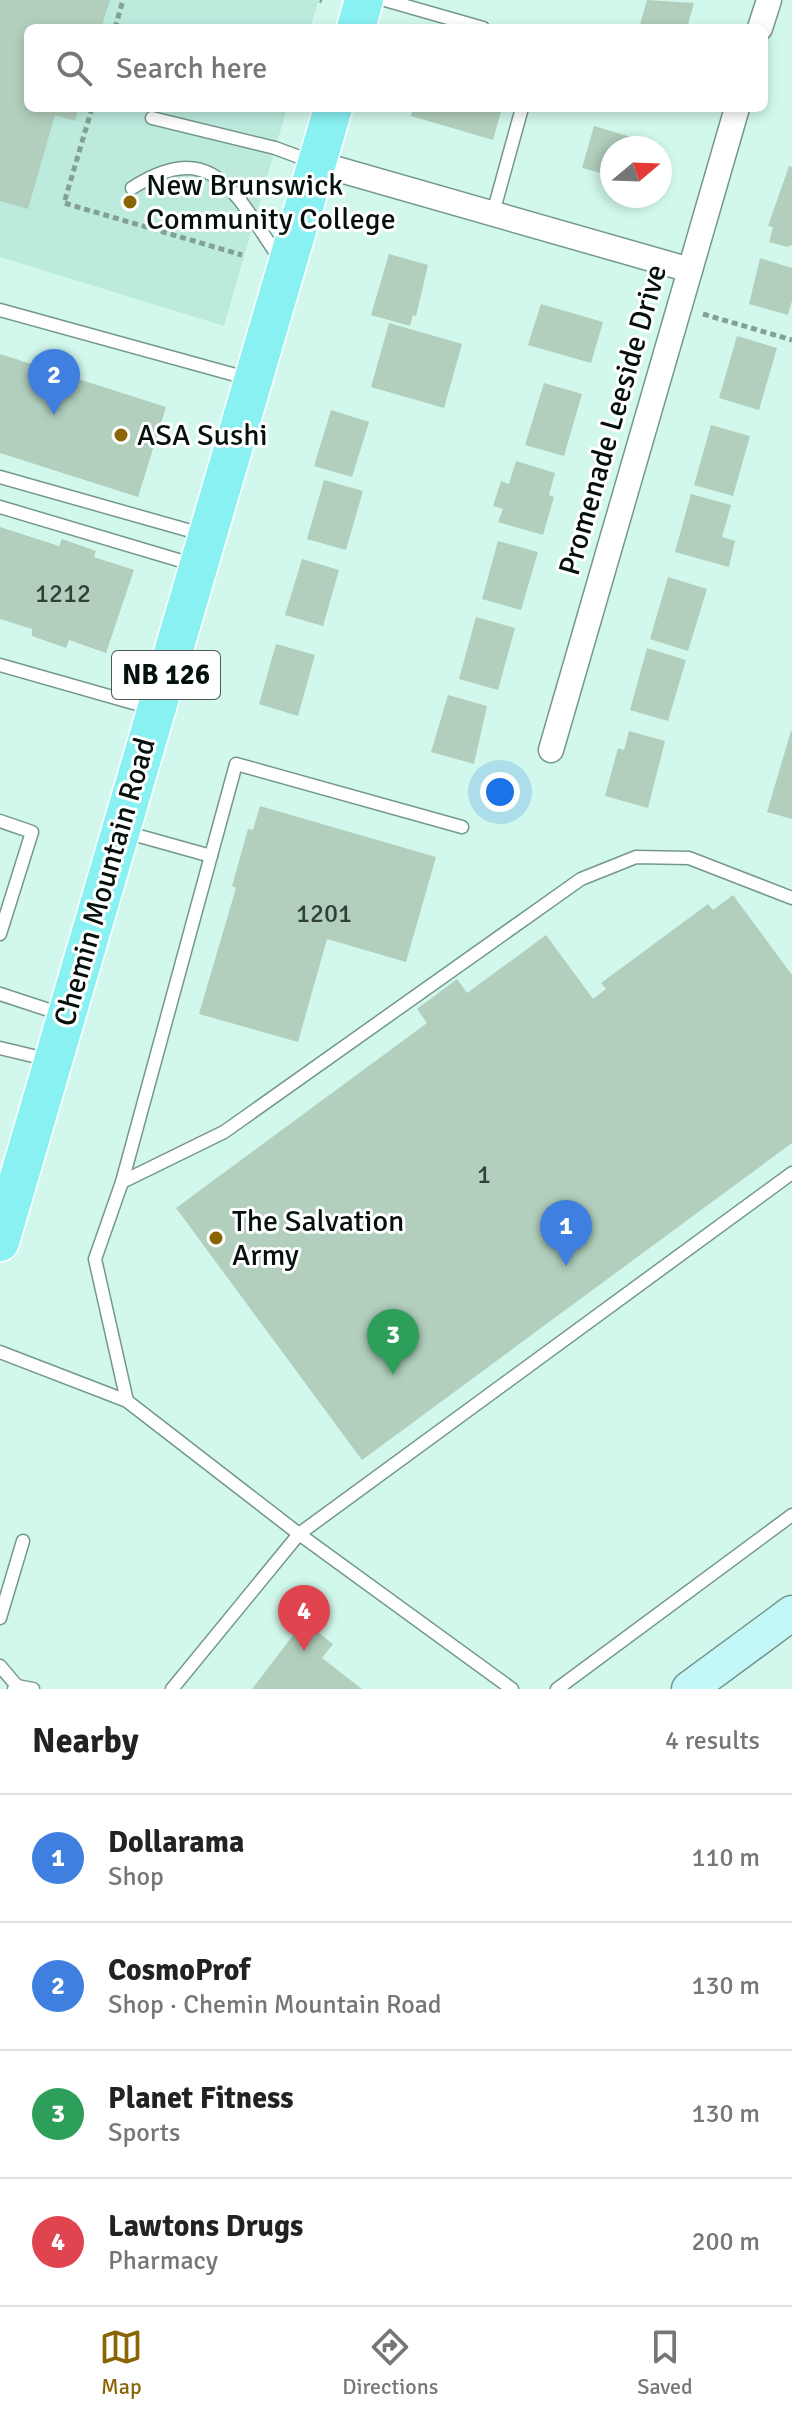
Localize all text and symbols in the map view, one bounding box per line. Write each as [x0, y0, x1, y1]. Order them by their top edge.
search box [24, 24, 768, 112]
icon: search [52, 46, 96, 90]
text: Search here [116, 50, 267, 87]
north arrow [600, 136, 672, 208]
place label: New Brunswick Community College [146, 167, 396, 238]
marker: New Brunswick Community College [121, 193, 139, 211]
street label: Promenade Leeside Drive [551, 260, 675, 580]
pin: 2 [28, 349, 80, 415]
place label: ASA Sushi [137, 417, 268, 454]
marker: ASA Sushi [112, 426, 130, 444]
house number: 1212 [35, 578, 91, 610]
road number: NB 126 [112, 651, 220, 699]
street label: Chemin Mountain Road [46, 734, 164, 1030]
your location [480, 772, 520, 812]
house number: 1201 [296, 898, 352, 930]
house number: 1 [477, 1159, 491, 1191]
pin: 1 [540, 1200, 592, 1266]
place label: The Salvation Army [232, 1203, 404, 1274]
marker: The Salvation Army [207, 1229, 225, 1247]
pin: 3 [367, 1309, 419, 1375]
pin: 4 [278, 1585, 330, 1651]
text: Nearby [32, 1720, 139, 1762]
text: 4 results [665, 1725, 760, 1757]
text: Dollarama [108, 1824, 244, 1861]
text: 1 [51, 1842, 65, 1874]
text: 110 m [691, 1842, 760, 1874]
text: Shop [108, 1861, 164, 1893]
text: CosmoProf [108, 1952, 250, 1989]
text: 2 [51, 1970, 65, 2002]
text: 130 m [691, 1970, 760, 2002]
text: Shop · Chemin Mountain Road [108, 1989, 442, 2021]
text: Planet Fitness [108, 2080, 294, 2117]
text: 3 [51, 2098, 65, 2130]
text: 130 m [691, 2098, 760, 2130]
text: Sports [108, 2117, 180, 2149]
text: Lawtons Drugs [108, 2208, 303, 2245]
text: 4 [51, 2226, 65, 2258]
text: 200 m [691, 2226, 760, 2258]
text: Pharmacy [108, 2245, 218, 2277]
tab: Map [99, 2325, 143, 2400]
tab: Directions [342, 2325, 438, 2400]
tab: Saved [637, 2325, 693, 2400]

